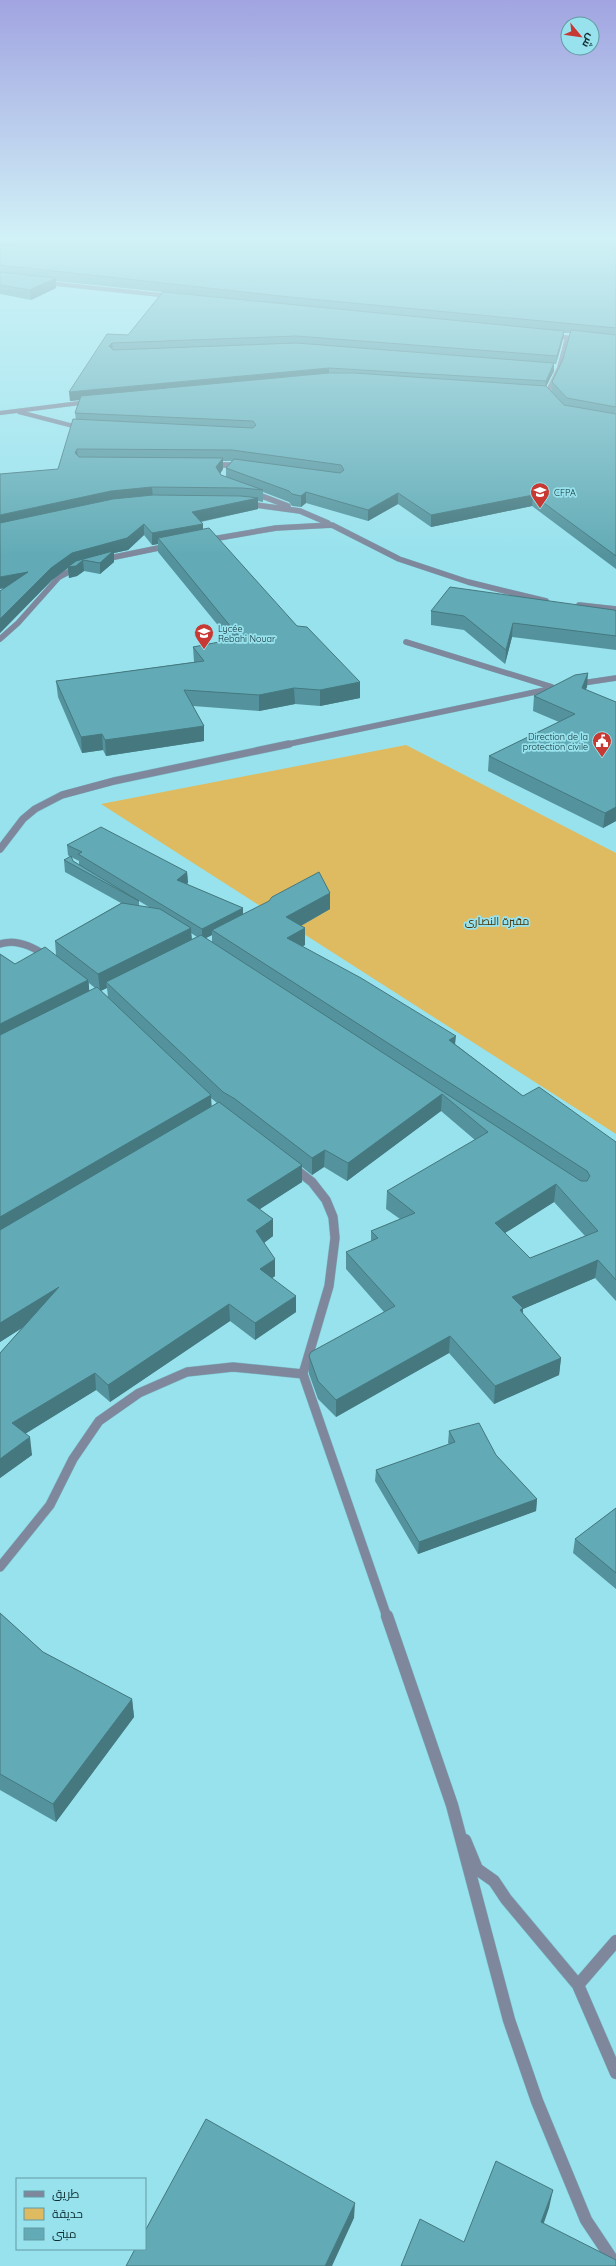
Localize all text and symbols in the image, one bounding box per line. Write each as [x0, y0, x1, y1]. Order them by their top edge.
north arrow [560, 16, 600, 56]
text: ش [579, 31, 598, 50]
school or university icon: CFPA [529, 481, 551, 509]
place label: CFPA [554, 487, 576, 498]
school or university icon: Lycée Rebahi Nouar [193, 622, 215, 650]
place label: Lycée Rebahi Nouar [218, 623, 276, 644]
public building icon: Direction de la protection civile [591, 730, 613, 758]
place label: Direction de la protection civile [523, 731, 588, 752]
park label: مقبرة النصارى [465, 914, 529, 928]
legend [16, 2178, 146, 2250]
text: طريق [52, 2186, 80, 2201]
text: حديقة [52, 2206, 83, 2221]
text: مبنى [52, 2226, 77, 2241]

